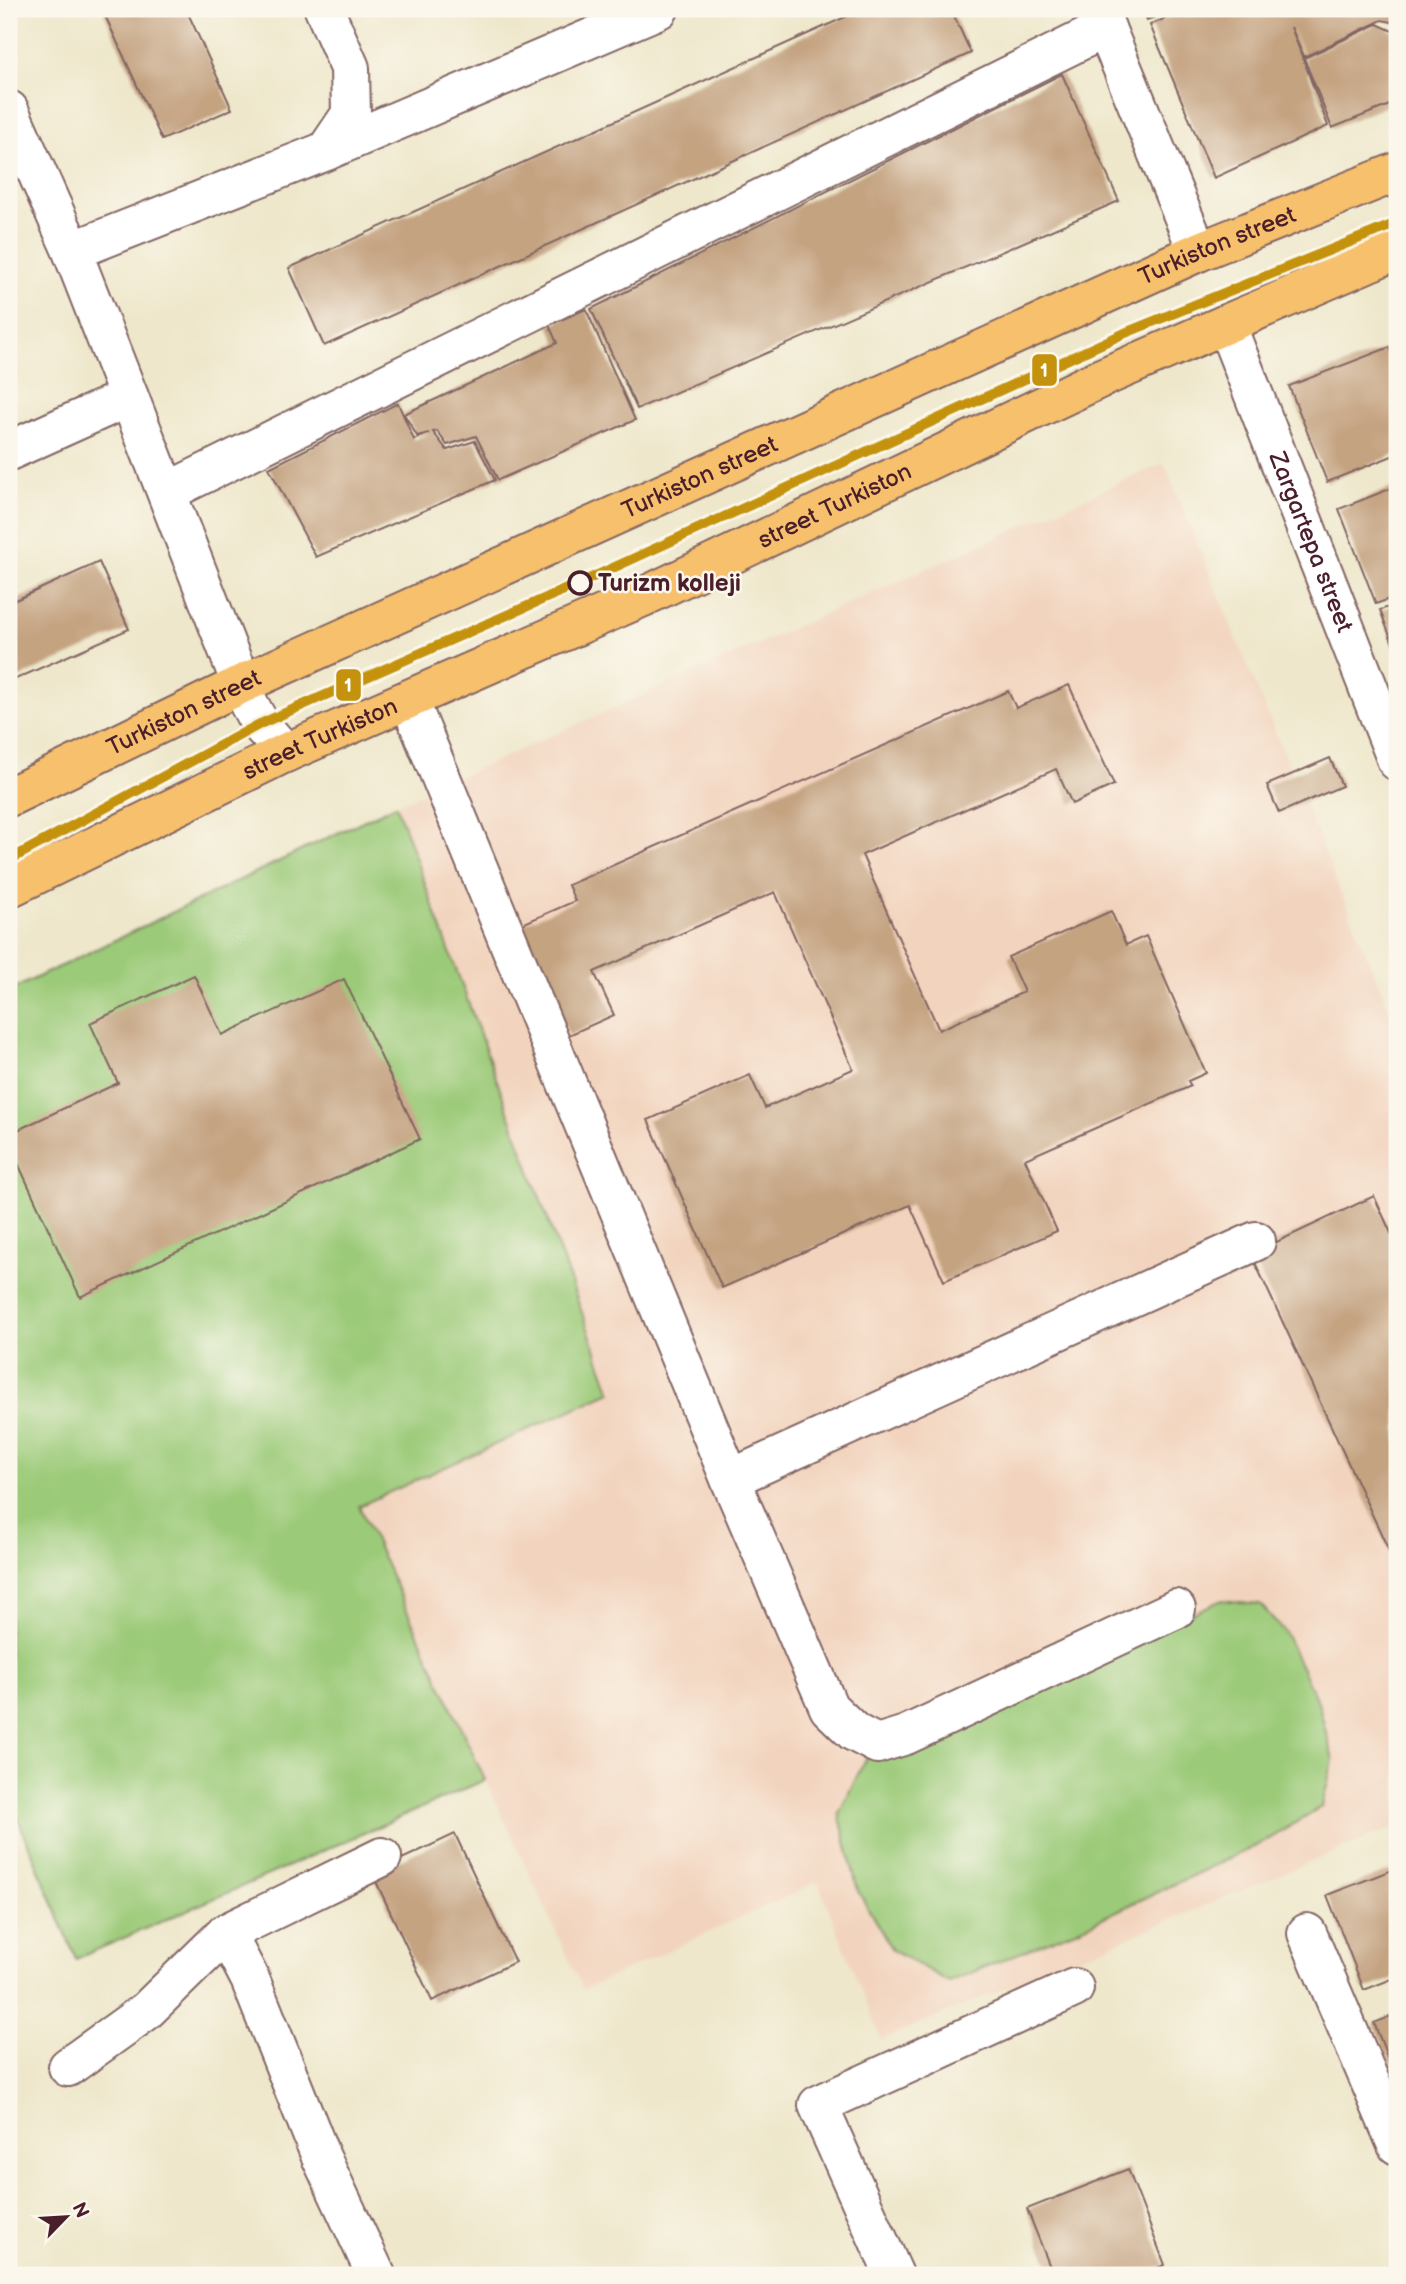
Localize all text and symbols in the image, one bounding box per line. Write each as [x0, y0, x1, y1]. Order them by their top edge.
street label: Turkiston street [1134, 200, 1300, 292]
line badge: 1 [1031, 353, 1058, 387]
text: 1 [1040, 360, 1048, 383]
street label: Turkiston street [617, 430, 783, 525]
street label: Zargartepa street [1262, 447, 1359, 637]
street label: street Turkiston [753, 457, 916, 555]
place label: Turizm kolleji [598, 569, 741, 598]
marker: Turizm kolleji [568, 571, 592, 595]
street label: Turkiston street [102, 663, 266, 762]
line badge: 1 [335, 668, 362, 702]
text: 1 [344, 675, 352, 698]
street label: street Turkiston [238, 692, 402, 787]
north arrow [32, 2182, 102, 2252]
text: N [67, 2199, 93, 2222]

